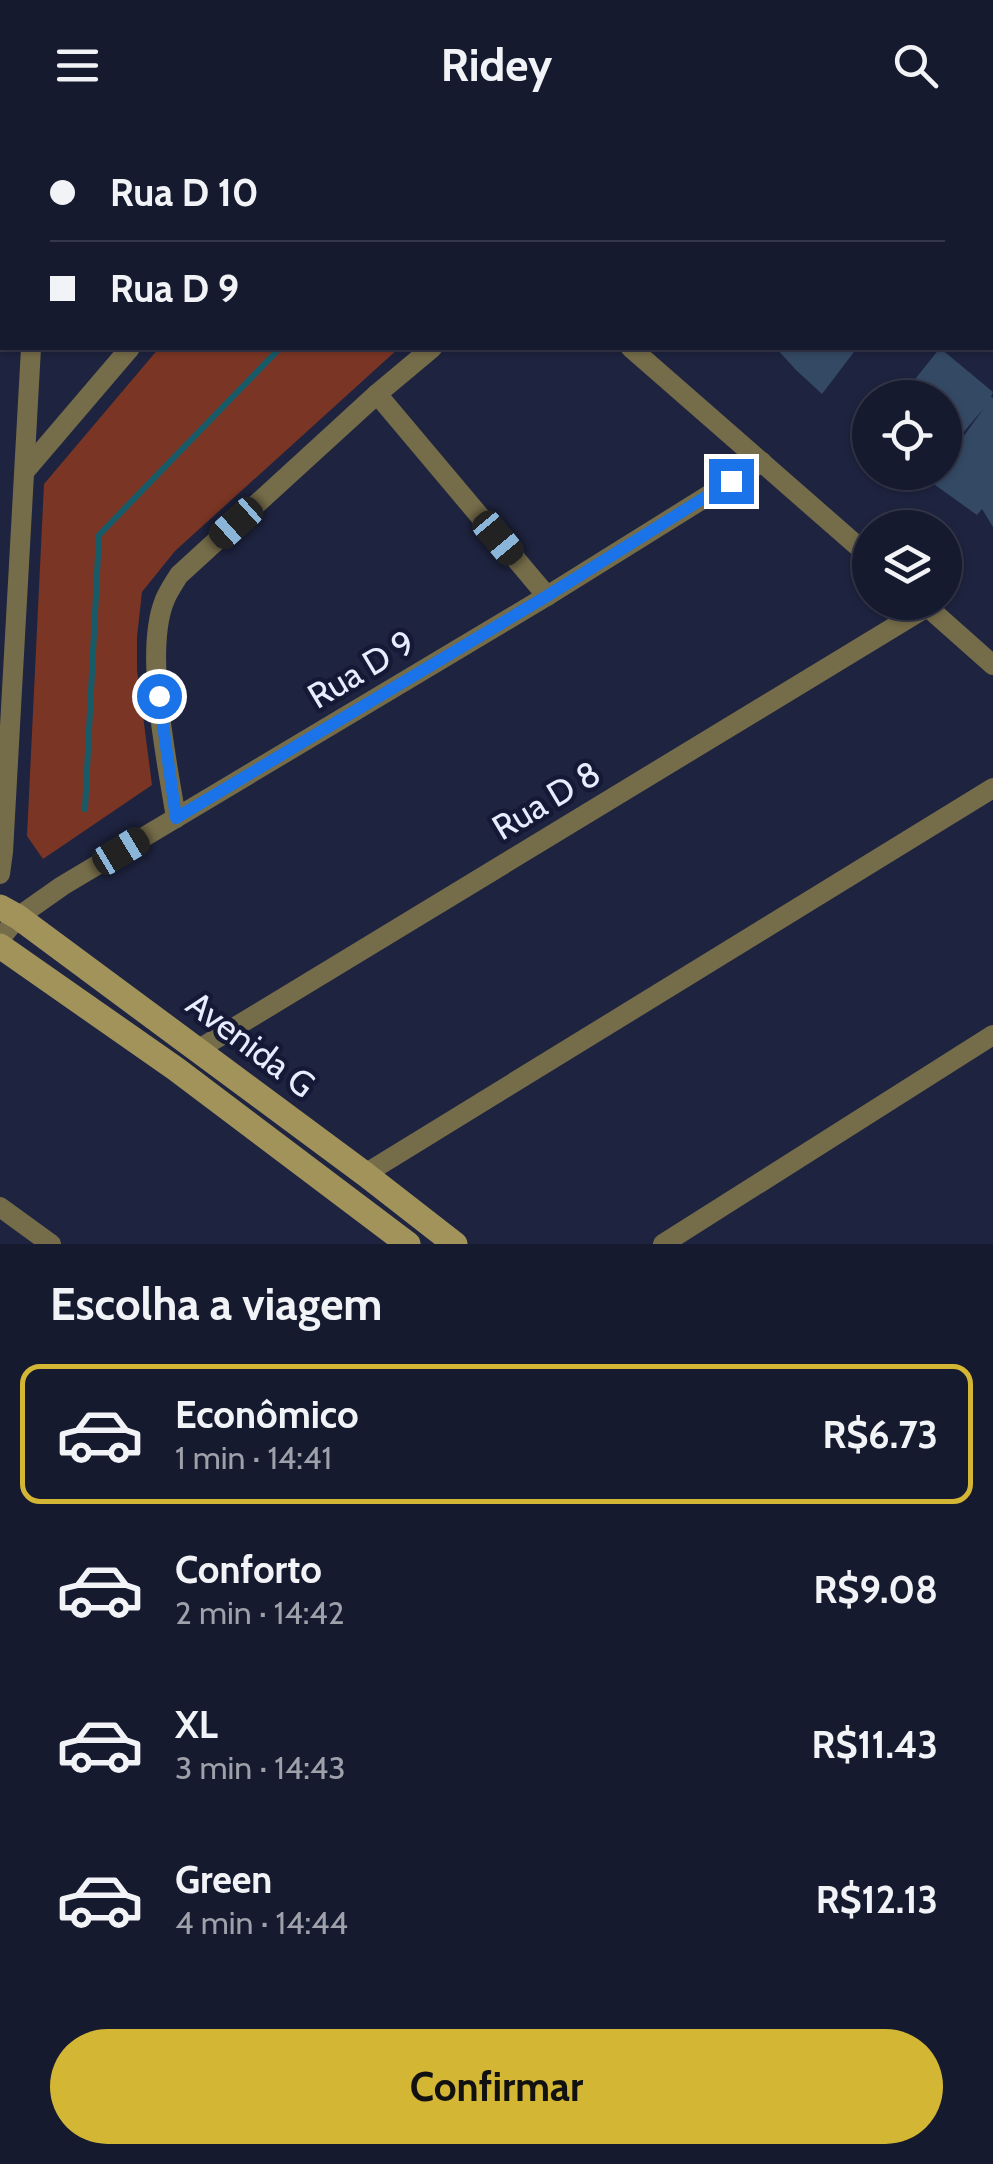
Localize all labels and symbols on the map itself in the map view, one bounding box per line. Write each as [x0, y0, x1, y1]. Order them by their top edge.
route end [709, 459, 754, 504]
car [204, 492, 268, 554]
car [467, 505, 529, 571]
street label: Rua D 9 [300, 620, 422, 718]
route start [137, 674, 182, 719]
street label: Rua D 8 [484, 751, 608, 849]
car [88, 823, 154, 879]
street label: Avenida G [178, 982, 324, 1106]

